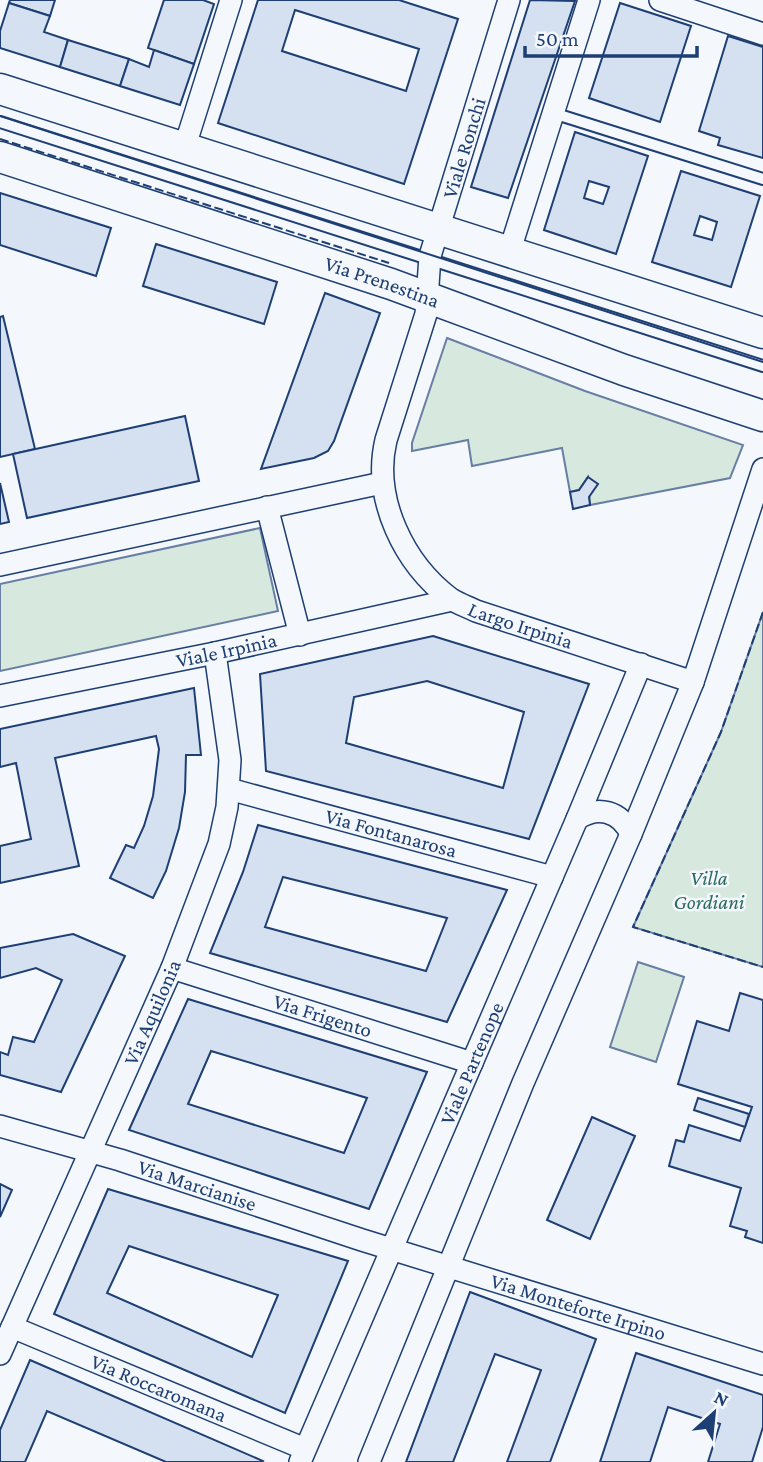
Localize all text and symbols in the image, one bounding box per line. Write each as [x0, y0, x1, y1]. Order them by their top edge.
scale bar [525, 14, 696, 58]
text: 50 m [536, 27, 579, 51]
street label: Viale Ronchi [437, 94, 491, 201]
street label: Via Prenestina [322, 251, 443, 313]
street label: Largo Irpinia [464, 597, 576, 654]
street label: Viale Irpinia [174, 627, 279, 673]
street label: Via Fontanarosa [323, 804, 460, 863]
park label: Villa Gordiani [674, 866, 745, 914]
street label: Via Aquilonia [118, 956, 186, 1069]
street label: Via Frigento [270, 989, 375, 1043]
street label: Viale Partenope [435, 998, 509, 1128]
street label: Via Marcianise [135, 1155, 259, 1216]
street label: Via Monteforte Irpino [488, 1269, 669, 1345]
street label: Via Roccaromana [87, 1349, 230, 1427]
north arrow [679, 1378, 749, 1448]
text: N [711, 1386, 732, 1411]

